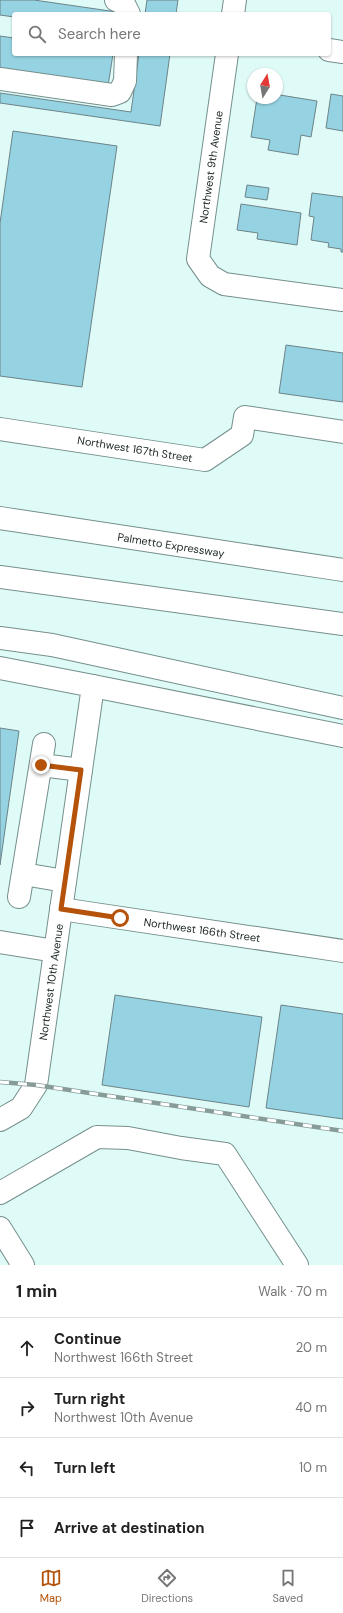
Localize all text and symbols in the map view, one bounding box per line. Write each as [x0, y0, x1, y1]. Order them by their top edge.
search box [12, 12, 331, 56]
icon: search [26, 23, 48, 45]
text: Search here [58, 24, 141, 44]
north arrow [247, 68, 283, 104]
street label: Northwest 9th Avenue [196, 110, 226, 224]
street label: Northwest 167th Street [76, 433, 194, 465]
street label: Palmetto Expressway [117, 530, 225, 560]
route end [32, 756, 50, 774]
route start [111, 909, 129, 927]
street label: Northwest 166th Street [143, 915, 261, 945]
street label: Northwest 10th Avenue [36, 923, 66, 1041]
text: 1 min [16, 1280, 57, 1302]
text: Walk · 70 m [258, 1283, 327, 1300]
text: Continue [54, 1329, 122, 1349]
icon: ahead [16, 1337, 38, 1359]
text: 20 m [296, 1339, 327, 1356]
text: Northwest 166th Street [54, 1349, 193, 1366]
text: Turn right [54, 1389, 125, 1409]
icon: right [16, 1397, 38, 1419]
text: 40 m [295, 1399, 327, 1416]
text: Northwest 10th Avenue [54, 1409, 193, 1426]
icon: left [16, 1457, 38, 1479]
text: Turn left [54, 1458, 115, 1478]
text: 10 m [299, 1459, 327, 1476]
icon: arrive [16, 1517, 38, 1539]
text: Arrive at destination [54, 1518, 205, 1538]
tab: Map [40, 1567, 62, 1605]
tab: Directions [141, 1567, 193, 1605]
tab: Saved [272, 1567, 303, 1605]

